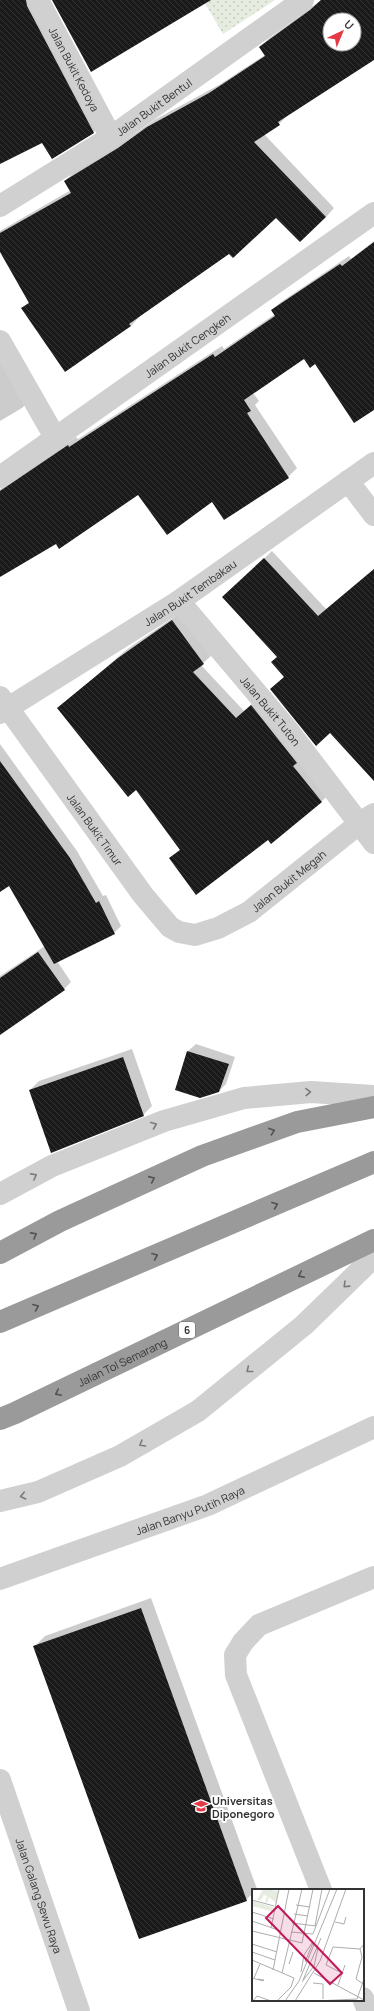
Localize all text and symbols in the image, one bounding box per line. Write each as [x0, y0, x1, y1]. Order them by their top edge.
north arrow [322, 12, 362, 52]
text: U [341, 16, 357, 33]
street label: Jalan Bukit Kedoya [46, 24, 103, 114]
street label: Jalan Bukit Bentul [113, 74, 194, 139]
street label: Jalan Bukit Cengkeh [141, 309, 233, 381]
street label: Jalan Bukit Tembakau [141, 555, 239, 629]
street label: Jalan Bukit Tuton [238, 672, 304, 748]
street label: Jalan Bukit Timur [64, 790, 127, 868]
street label: Jalan Bukit Megah [248, 846, 329, 915]
one-way arrow [305, 1088, 311, 1097]
one-way arrow [149, 1122, 157, 1130]
one-way arrow [269, 1127, 276, 1135]
one-way arrow [30, 1173, 38, 1181]
one-way arrow [147, 1176, 155, 1184]
one-way arrow [271, 1201, 278, 1209]
one-way arrow [30, 1232, 37, 1239]
one-way arrow [151, 1253, 159, 1261]
one-way arrow [298, 1270, 305, 1278]
one-way arrow [343, 1280, 351, 1287]
one-way arrow [31, 1304, 39, 1312]
road number: 6 [179, 1322, 195, 1338]
street label: Jalan Tol Semarang [75, 1334, 169, 1389]
one-way arrow [246, 1366, 253, 1373]
one-way arrow [54, 1388, 62, 1396]
one-way arrow [139, 1439, 146, 1446]
street label: Jalan Banyu Putih Raya [133, 1482, 247, 1538]
one-way arrow [20, 1491, 26, 1499]
place label: Universitas Diponegoro [212, 1793, 275, 1821]
school or university icon: Universitas Diponegoro [193, 1798, 209, 1814]
street label: Jalan Galang Sewu Raya [13, 1836, 66, 1955]
inset map [252, 1889, 364, 2001]

